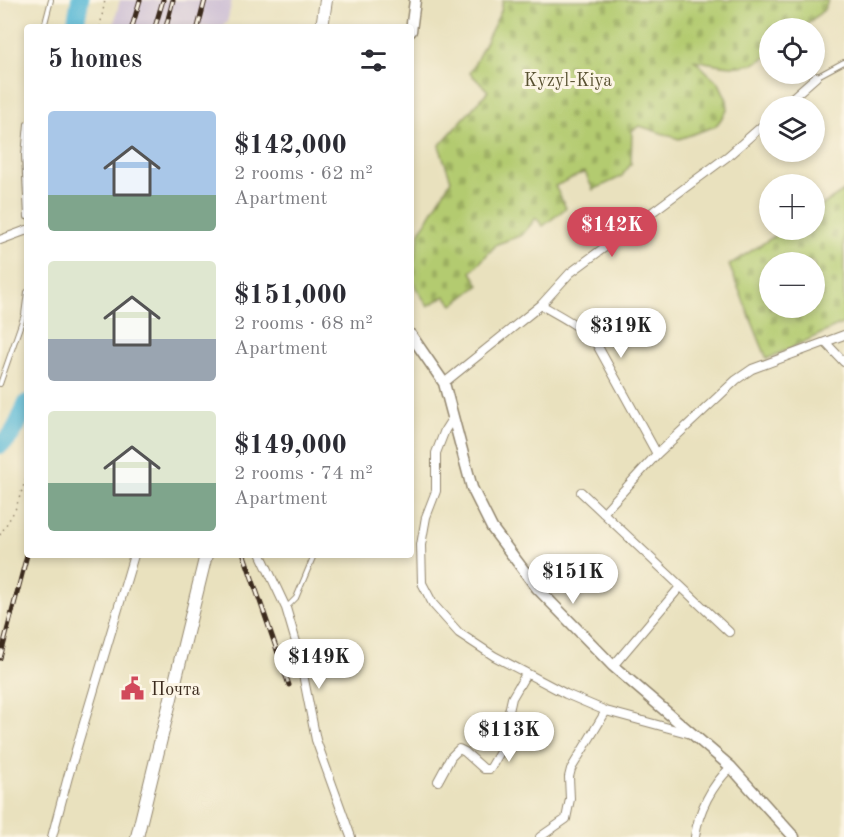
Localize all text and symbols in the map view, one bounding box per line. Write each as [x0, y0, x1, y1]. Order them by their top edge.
map controls [759, 18, 825, 318]
button: locate [759, 18, 825, 84]
icon: filters [357, 44, 390, 77]
text: 5 homes [48, 47, 142, 73]
park label: Kyzyl-Kiya [524, 72, 612, 90]
button: layers [759, 96, 825, 162]
text: $142,000 [234, 133, 347, 159]
icon: home [96, 135, 168, 207]
text: 2 rooms · 62 m² [234, 164, 373, 184]
button: + [759, 174, 825, 240]
text: Apartment [234, 189, 328, 209]
pin: $142K [570, 207, 654, 258]
text: $142K [581, 216, 643, 236]
button: − [759, 252, 825, 318]
text: $151,000 [234, 283, 347, 309]
icon: home [96, 285, 168, 357]
pin: $319K [579, 308, 663, 359]
text: 2 rooms · 68 m² [234, 314, 373, 334]
text: $319K [590, 317, 652, 337]
text: Apartment [234, 339, 328, 359]
text: $149,000 [234, 433, 347, 459]
icon: home [96, 435, 168, 507]
text: 2 rooms · 74 m² [234, 464, 373, 484]
text: Apartment [234, 489, 328, 509]
pin: $151K [531, 554, 615, 605]
text: $151K [542, 563, 604, 583]
pin: $149K [277, 639, 361, 690]
text: $149K [288, 648, 350, 668]
public building icon: Почта [120, 676, 146, 702]
place label: Почта [151, 681, 201, 699]
pin: $113K [467, 712, 551, 763]
text: $113K [478, 721, 540, 741]

